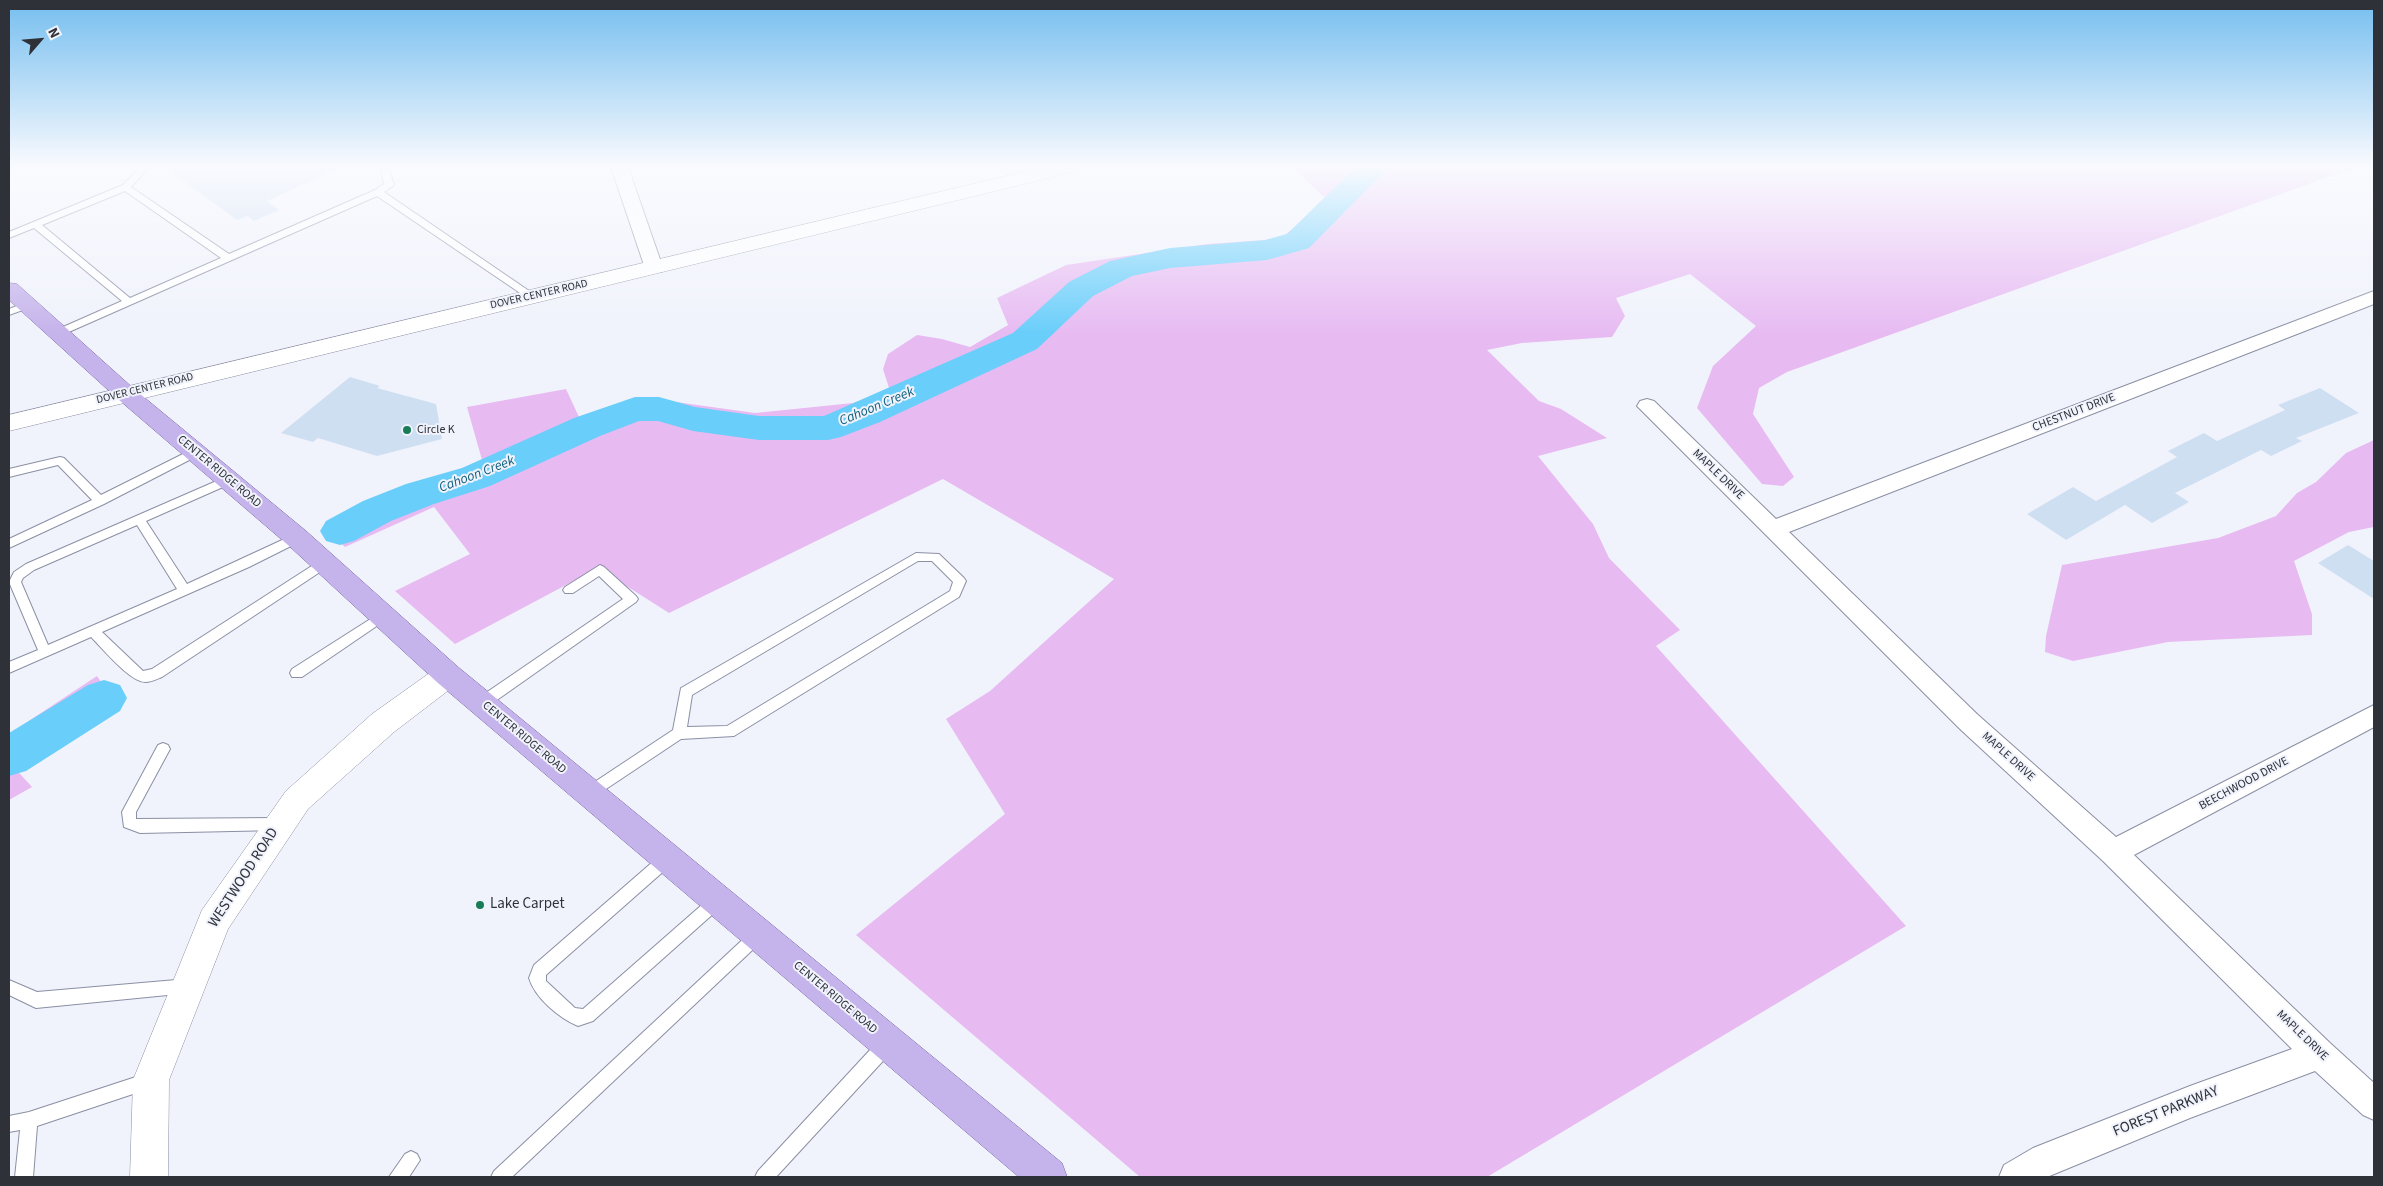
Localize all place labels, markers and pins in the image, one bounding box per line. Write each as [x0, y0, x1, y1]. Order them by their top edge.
place label: Circle K [417, 423, 455, 437]
marker: Circle K [401, 424, 413, 436]
place label: Lake Carpet [490, 896, 564, 914]
marker: Lake Carpet [474, 899, 486, 911]

